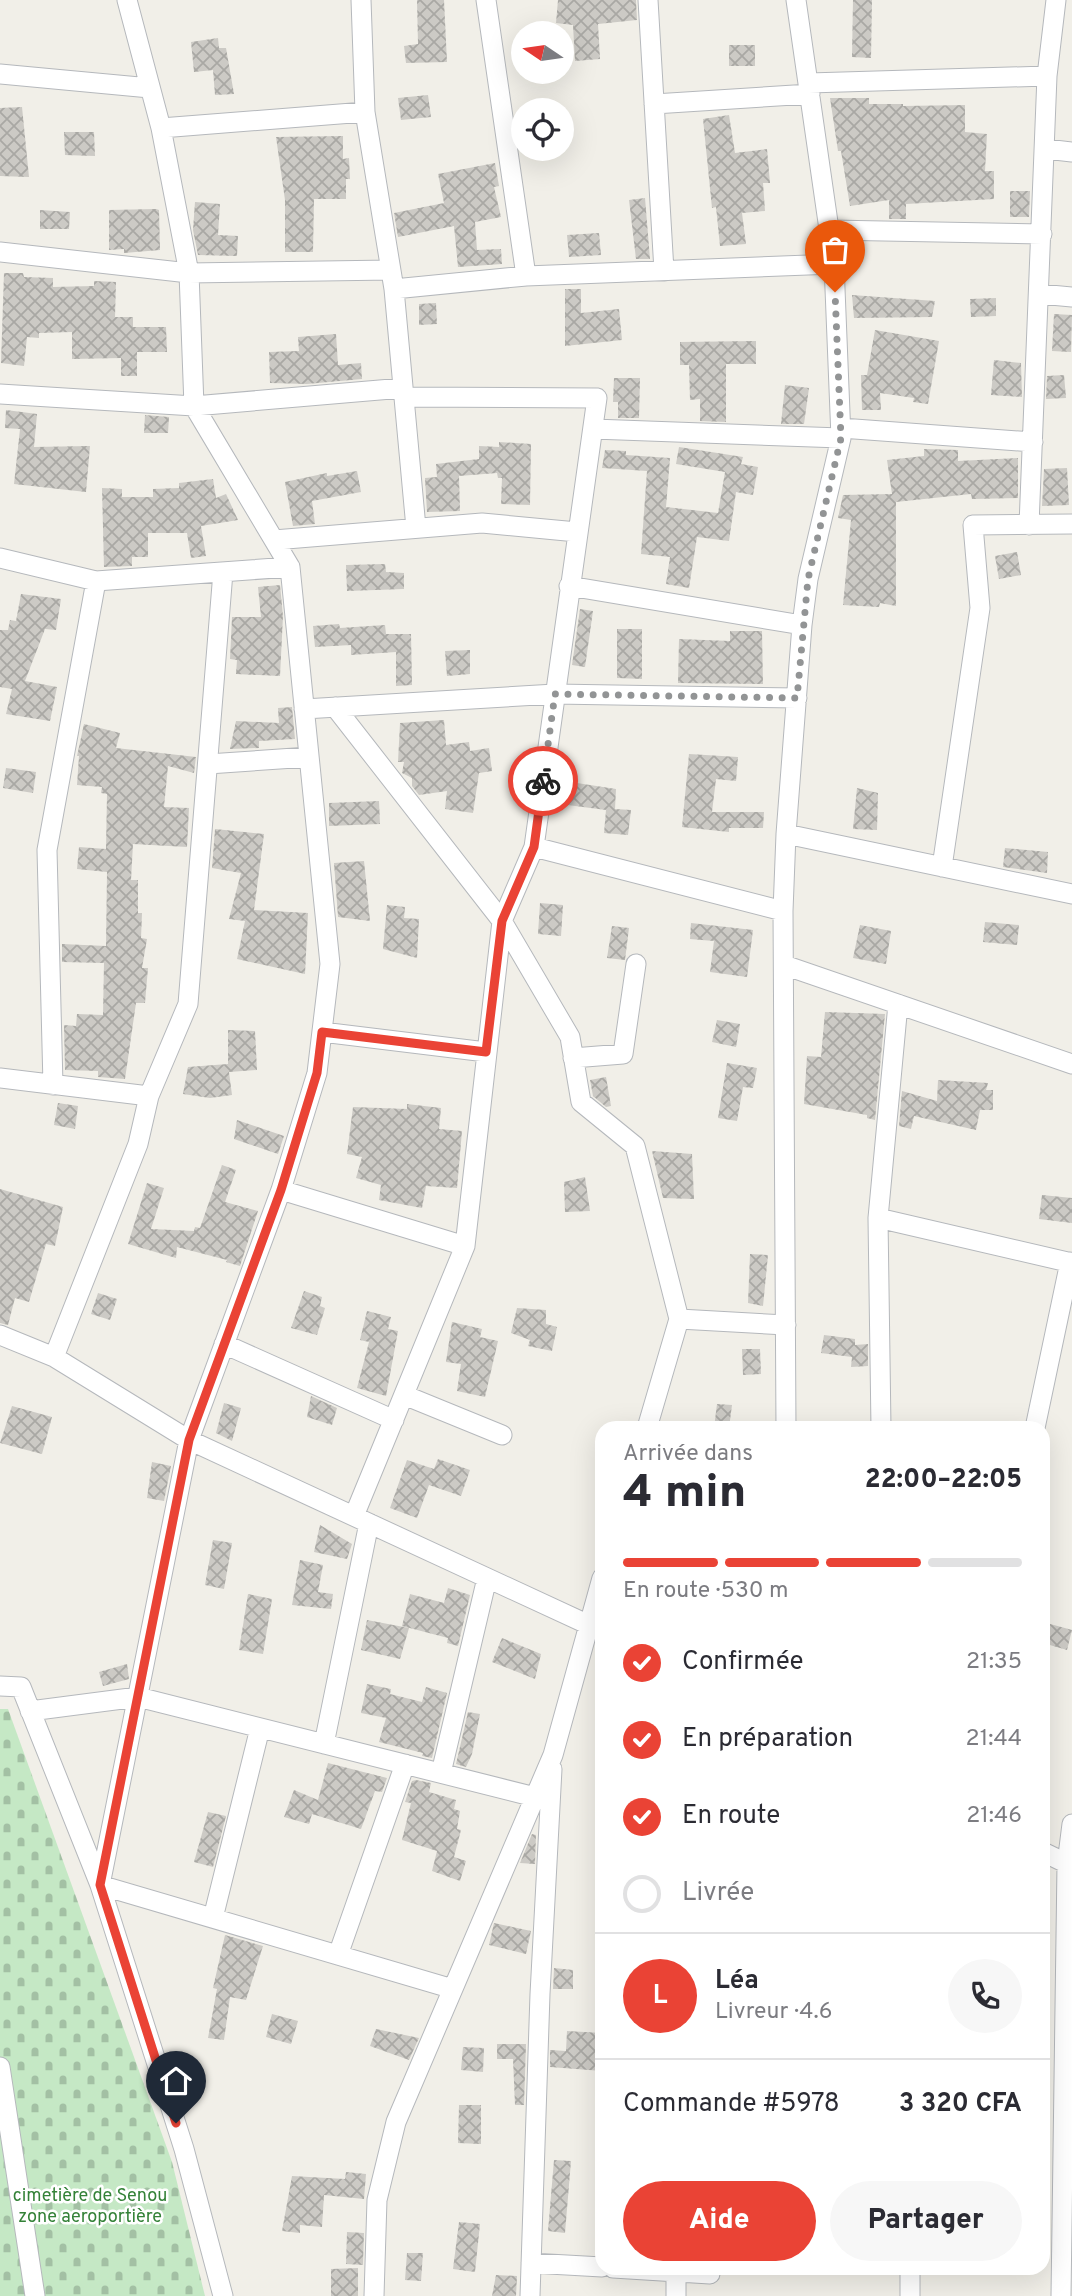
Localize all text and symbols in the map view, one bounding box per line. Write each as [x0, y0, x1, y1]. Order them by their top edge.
north arrow [511, 21, 574, 84]
map controls [511, 21, 574, 161]
button: locate [511, 98, 574, 161]
pin [805, 220, 865, 292]
icon: bag [816, 231, 854, 269]
courier [508, 746, 578, 816]
icon: bike [524, 762, 562, 800]
text: Arrivée dans [623, 1440, 753, 1469]
text: 22:00–22:05 [865, 1464, 1022, 1497]
text: 4 min [623, 1465, 747, 1524]
text: En route · 530 m [623, 1577, 788, 1606]
icon: check [623, 1644, 661, 1682]
text: Confirmée [682, 1646, 804, 1679]
text: 21:35 [966, 1648, 1022, 1677]
icon: check [623, 1721, 661, 1759]
text: En préparation [682, 1723, 853, 1756]
text: 21:44 [966, 1725, 1022, 1754]
icon: check [623, 1798, 661, 1836]
text: En route [682, 1800, 780, 1833]
text: 21:46 [966, 1802, 1022, 1831]
text: Livrée [682, 1877, 754, 1910]
button: phone [948, 1959, 1022, 2033]
text: Léa [715, 1965, 759, 1998]
text: L [653, 1980, 667, 2013]
text: Livreur · 4.6 [715, 1998, 832, 2027]
pin [146, 2051, 206, 2123]
icon: home [157, 2062, 195, 2100]
text: Commande #5978 [623, 2088, 840, 2121]
text: 3 320 CFA [899, 2088, 1022, 2121]
button: Aide [623, 2181, 816, 2261]
button: Partager [830, 2181, 1022, 2261]
park label: cimetière de Senou zone aeroportière [13, 2185, 167, 2229]

